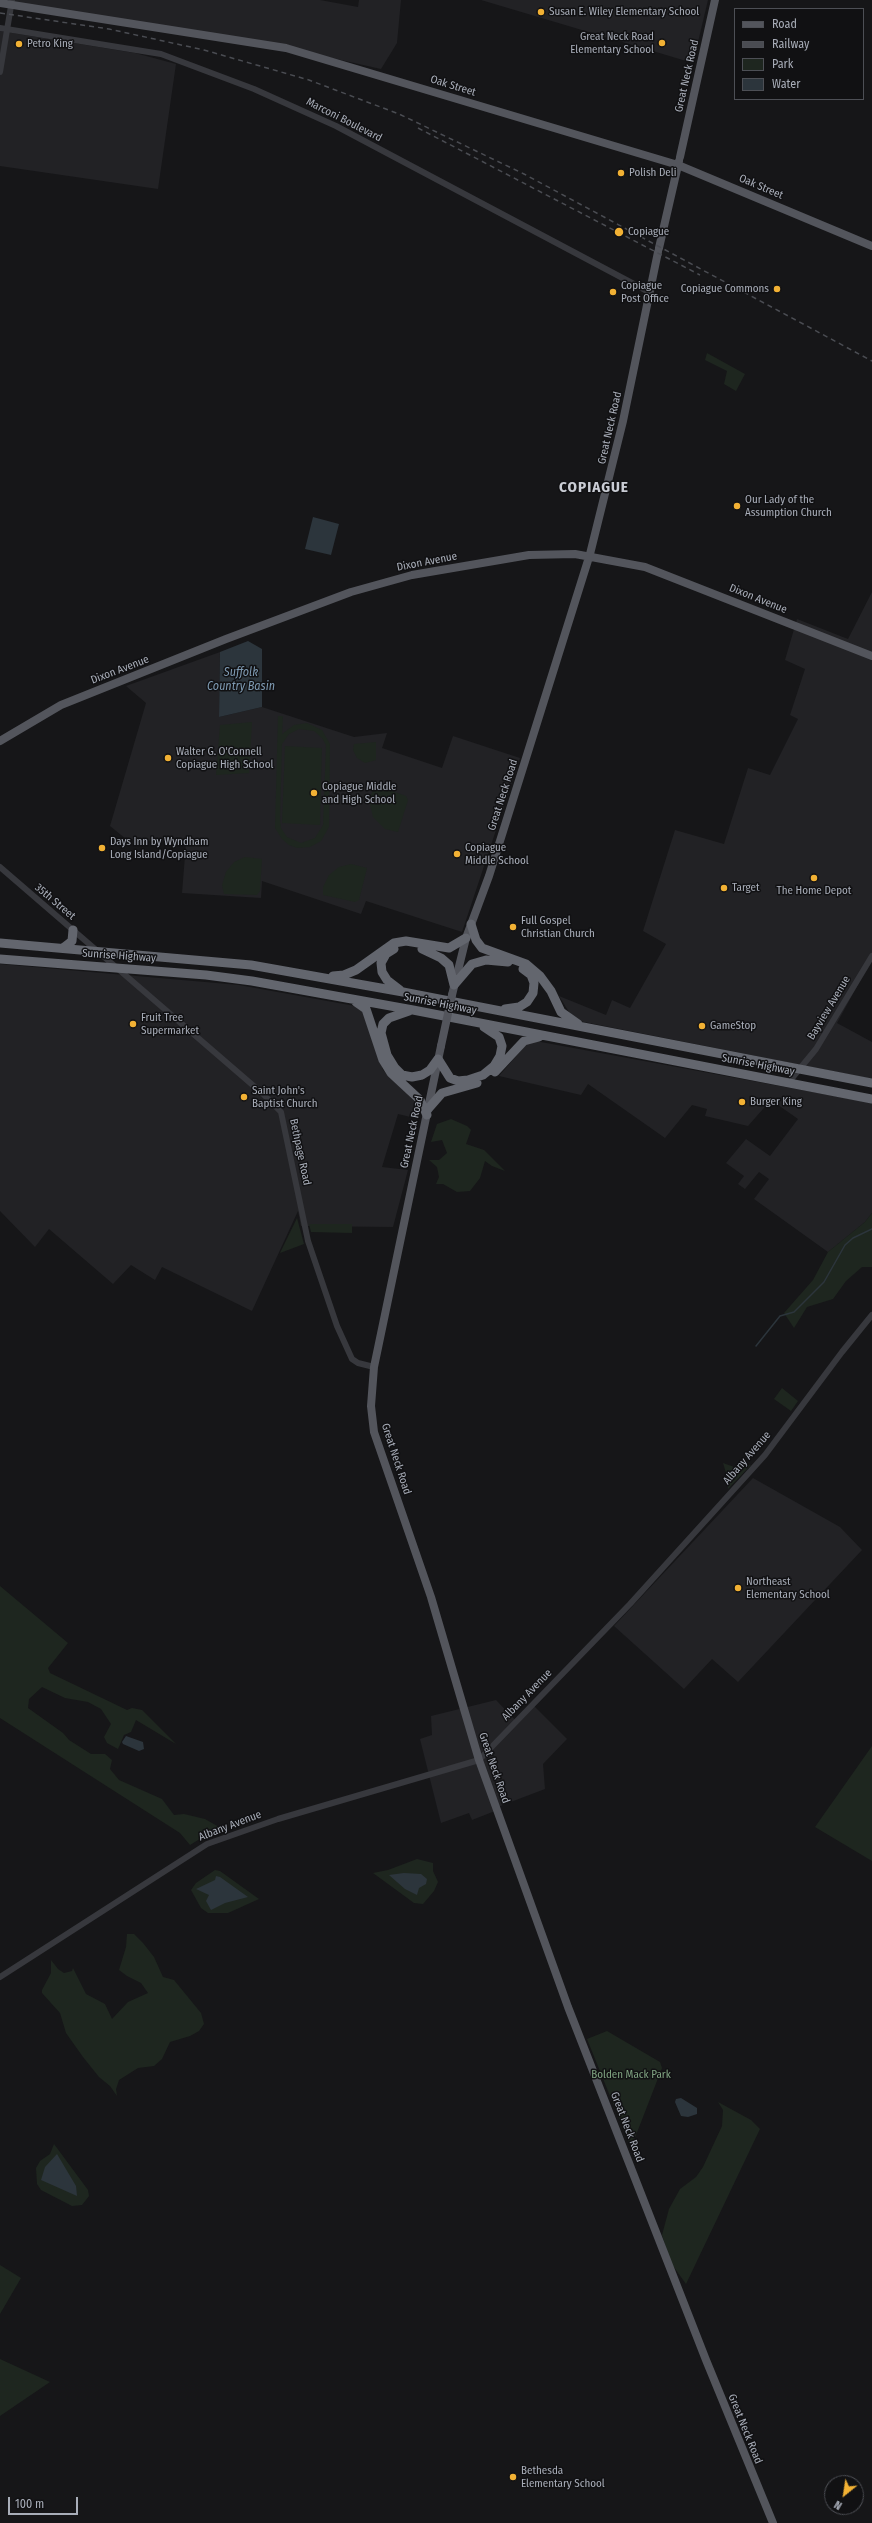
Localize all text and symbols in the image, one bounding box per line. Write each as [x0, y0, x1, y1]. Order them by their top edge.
place label: Susan E. Wiley Elementary School [549, 5, 699, 19]
marker: Susan E. Wiley Elementary School [536, 7, 546, 17]
legend [734, 8, 864, 100]
text: Road [772, 17, 797, 31]
place label: Great Neck Road Elementary School [570, 30, 654, 56]
place label: Petro King [27, 37, 73, 51]
text: Railway [772, 37, 809, 51]
marker: Great Neck Road Elementary School [657, 38, 667, 48]
street label: Great Neck Road [672, 38, 702, 114]
marker: Petro King [14, 39, 24, 49]
text: Park [772, 57, 793, 71]
street label: Oak Street [429, 73, 477, 99]
text: Water [772, 77, 800, 91]
street label: Marconi Boulevard [304, 95, 384, 145]
place label: Polish Deli [629, 166, 676, 180]
marker: Polish Deli [616, 168, 626, 178]
street label: Oak Street [737, 172, 785, 202]
place label: Copiague [628, 225, 669, 239]
marker: Copiague [613, 226, 625, 238]
place label: Copiague Post Office [621, 279, 669, 305]
place label: Copiague Commons [681, 282, 769, 296]
marker: Copiague Commons [772, 284, 782, 294]
marker: Copiague Post Office [608, 287, 618, 297]
street label: Great Neck Road [595, 390, 625, 466]
district label: COPIAGUE [559, 479, 629, 497]
place label: Our Lady of the Assumption Church [745, 493, 832, 519]
marker: Our Lady of the Assumption Church [732, 501, 742, 511]
street label: Dixon Avenue [396, 550, 458, 574]
street label: Dixon Avenue [727, 581, 789, 617]
street label: Dixon Avenue [89, 653, 151, 687]
water label: Suffolk Country Basin [207, 666, 275, 694]
place label: Walter G. O'Connell Copiague High School [176, 745, 273, 771]
marker: Walter G. O'Connell Copiague High School [163, 753, 173, 763]
street label: Great Neck Road [485, 758, 521, 832]
place label: Copiague Middle and High School [322, 780, 397, 806]
marker: Copiague Middle and High School [309, 788, 319, 798]
place label: Days Inn by Wyndham Long Island/Copiague [110, 835, 208, 861]
place label: Copiague Middle School [465, 841, 529, 867]
marker: Days Inn by Wyndham Long Island/Copiague [97, 843, 107, 853]
marker: Copiague Middle School [452, 849, 462, 859]
marker: The Home Depot [809, 873, 819, 883]
street label: 35th Street [32, 881, 78, 923]
place label: Target [732, 881, 760, 895]
marker: Target [719, 883, 729, 893]
place label: The Home Depot [777, 884, 851, 898]
place label: Full Gospel Christian Church [521, 914, 595, 940]
marker: Full Gospel Christian Church [508, 922, 518, 932]
street label: Sunrise Highway [82, 947, 156, 965]
street label: Bayview Avenue [805, 974, 853, 1042]
street label: Sunrise Highway [402, 990, 478, 1018]
place label: Fruit Tree Supermarket [141, 1011, 199, 1037]
marker: Fruit Tree Supermarket [128, 1019, 138, 1029]
place label: GameStop [710, 1019, 756, 1033]
marker: GameStop [697, 1021, 707, 1031]
street label: Sunrise Highway [720, 1051, 796, 1079]
place label: Saint John's Baptist Church [252, 1084, 318, 1110]
marker: Saint John's Baptist Church [239, 1092, 249, 1102]
street label: Great Neck Road [398, 1094, 426, 1170]
place label: Burger King [750, 1095, 802, 1109]
marker: Burger King [737, 1097, 747, 1107]
street label: Bethpage Road [287, 1118, 313, 1186]
street label: Great Neck Road [378, 1422, 414, 1496]
street label: Albany Avenue [720, 1429, 774, 1487]
place label: Northeast Elementary School [746, 1575, 830, 1601]
marker: Northeast Elementary School [733, 1583, 743, 1593]
street label: Albany Avenue [499, 1667, 555, 1723]
street label: Great Neck Road [476, 1731, 512, 1805]
street label: Albany Avenue [197, 1808, 263, 1844]
park label: Bolden Mack Park [591, 2068, 671, 2082]
street label: Great Neck Road [608, 2090, 646, 2164]
street label: Great Neck Road [725, 2392, 765, 2466]
place label: Bethesda Elementary School [521, 2464, 605, 2490]
marker: Bethesda Elementary School [508, 2472, 518, 2482]
north arrow [824, 2475, 864, 2515]
scale bar [10, 2489, 80, 2515]
text: 100 m [15, 2497, 44, 2511]
text: N [832, 2498, 844, 2512]

